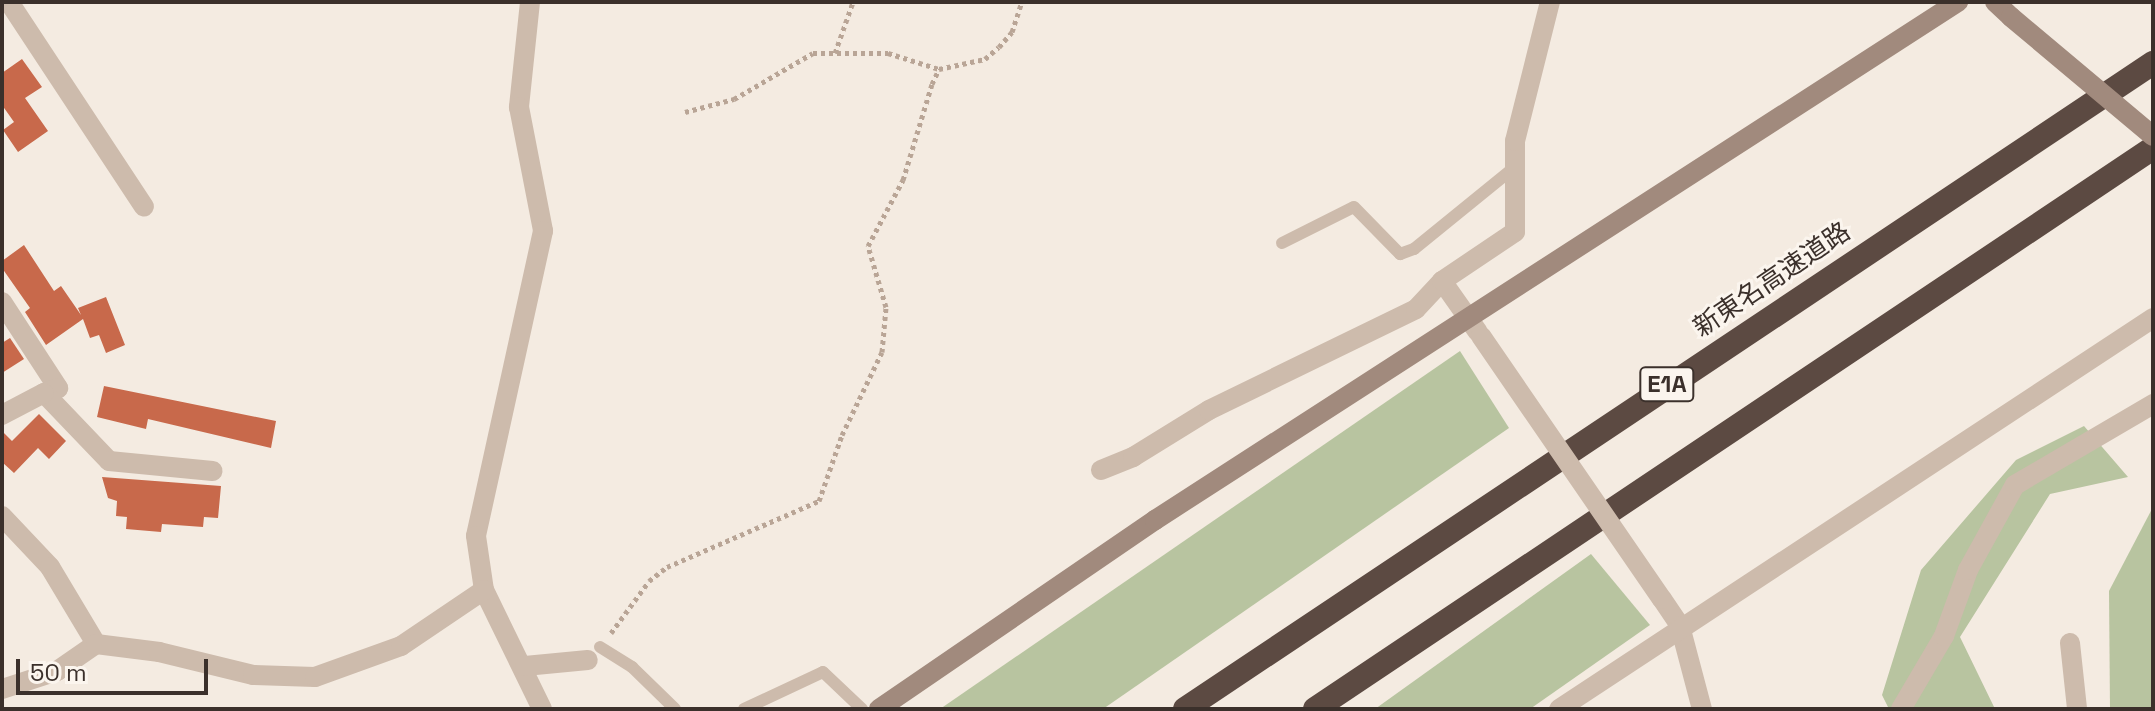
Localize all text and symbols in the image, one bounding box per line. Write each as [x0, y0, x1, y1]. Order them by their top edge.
street label: 新東名高速道路 [1688, 216, 1856, 344]
road number: E1A [1639, 364, 1695, 404]
scale bar [20, 643, 212, 693]
text: 50 m [30, 657, 87, 688]

